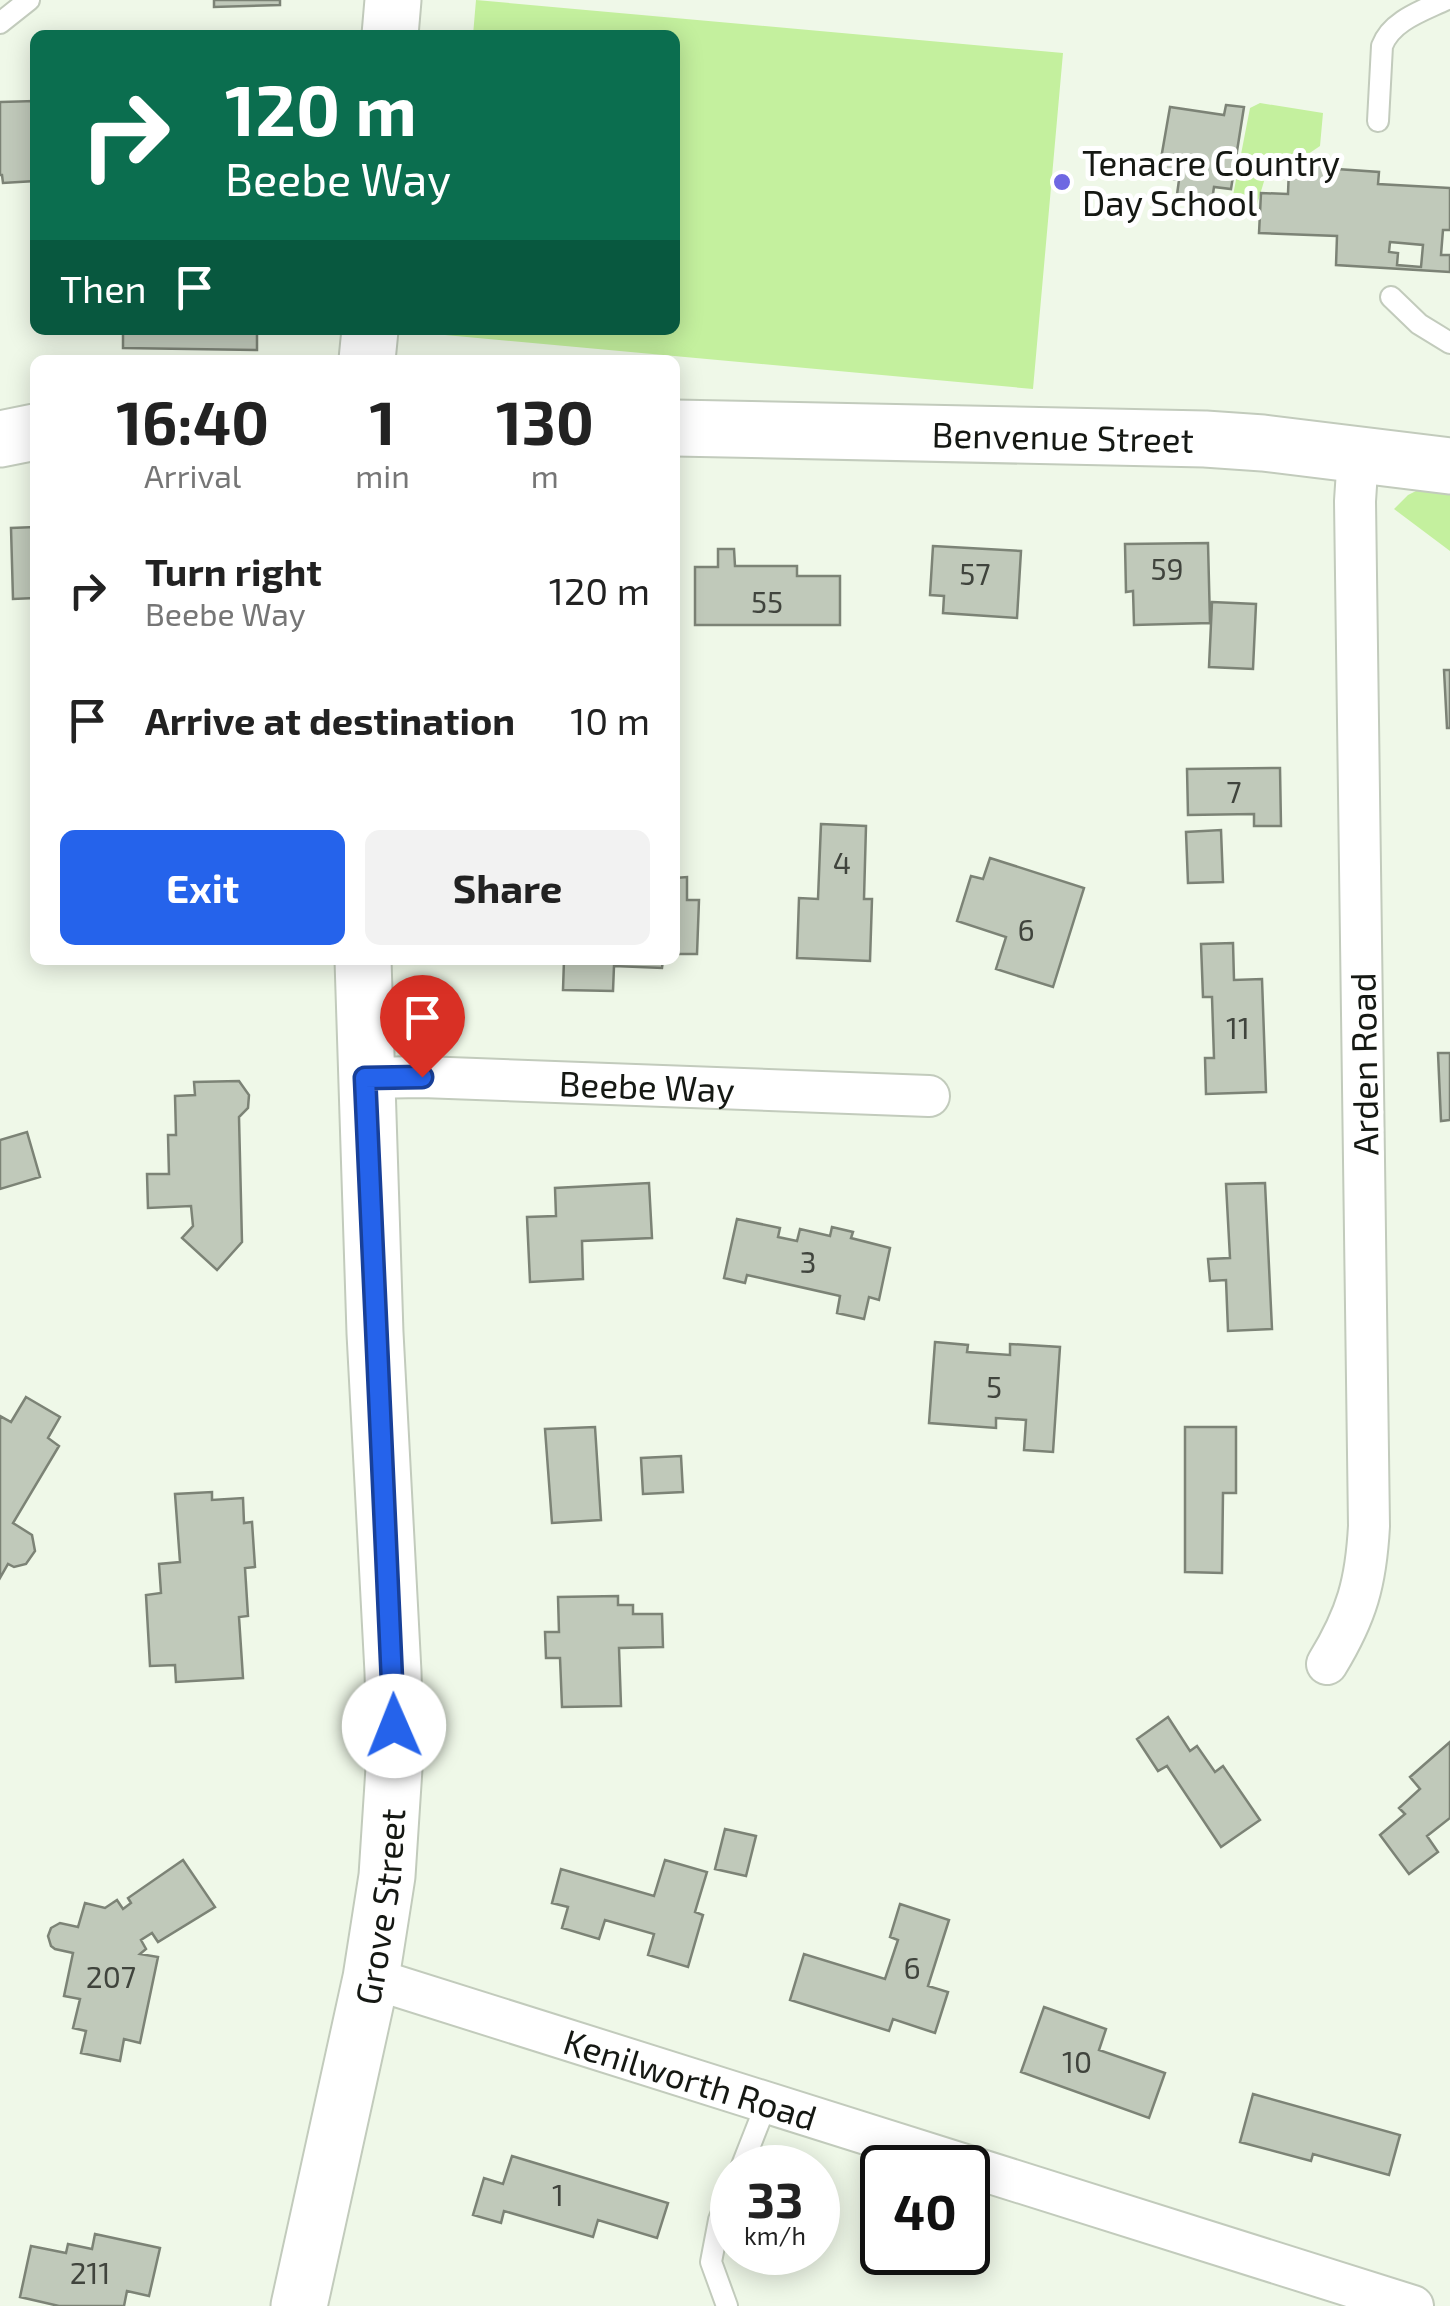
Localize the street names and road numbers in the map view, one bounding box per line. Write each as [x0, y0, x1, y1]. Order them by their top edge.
street label: Benvenue Street [931, 412, 1194, 460]
street label: Arden Road [1340, 972, 1386, 1156]
street label: Beebe Way [558, 1061, 736, 1110]
street label: Grove Street [345, 1807, 412, 2008]
street label: Kenilworth Road [559, 2019, 822, 2138]

